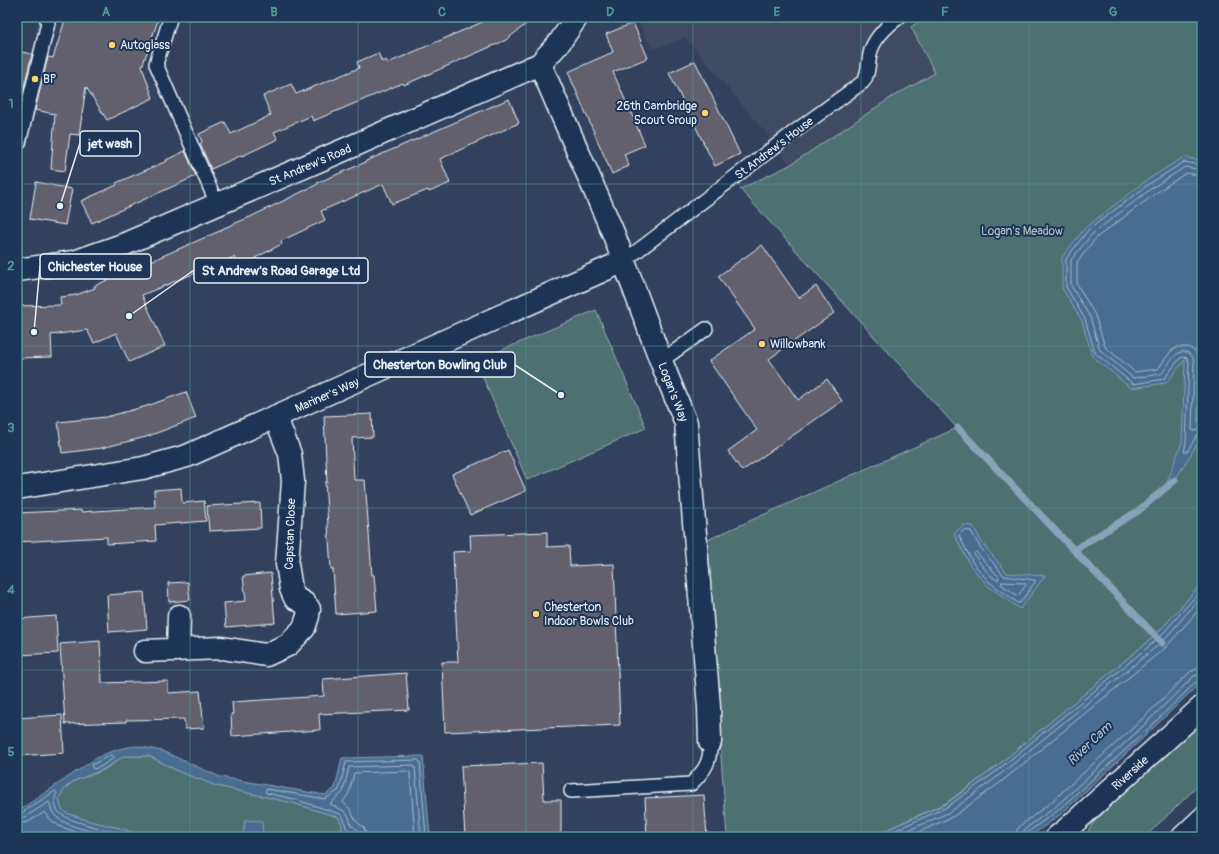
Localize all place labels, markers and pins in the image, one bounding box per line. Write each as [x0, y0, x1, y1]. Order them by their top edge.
place label: Autoglass [120, 38, 170, 53]
marker: Autoglass [107, 40, 117, 50]
place label: BP [43, 72, 57, 87]
marker: BP [30, 74, 40, 84]
place label: 26th Cambridge Scout Group [617, 99, 697, 128]
marker: 26th Cambridge Scout Group [700, 108, 710, 118]
callout: jet wash [80, 131, 140, 156]
callout: Chichester House [40, 254, 151, 279]
callout: St Andrew’s Road Garage Ltd [194, 258, 368, 283]
place label: Willowbank [770, 337, 825, 352]
marker: Willowbank [757, 339, 767, 349]
callout: Chesterton Bowling Club [365, 352, 515, 377]
place label: Chesterton Indoor Bowls Club [544, 600, 634, 629]
marker: Chesterton Indoor Bowls Club [531, 609, 541, 619]

